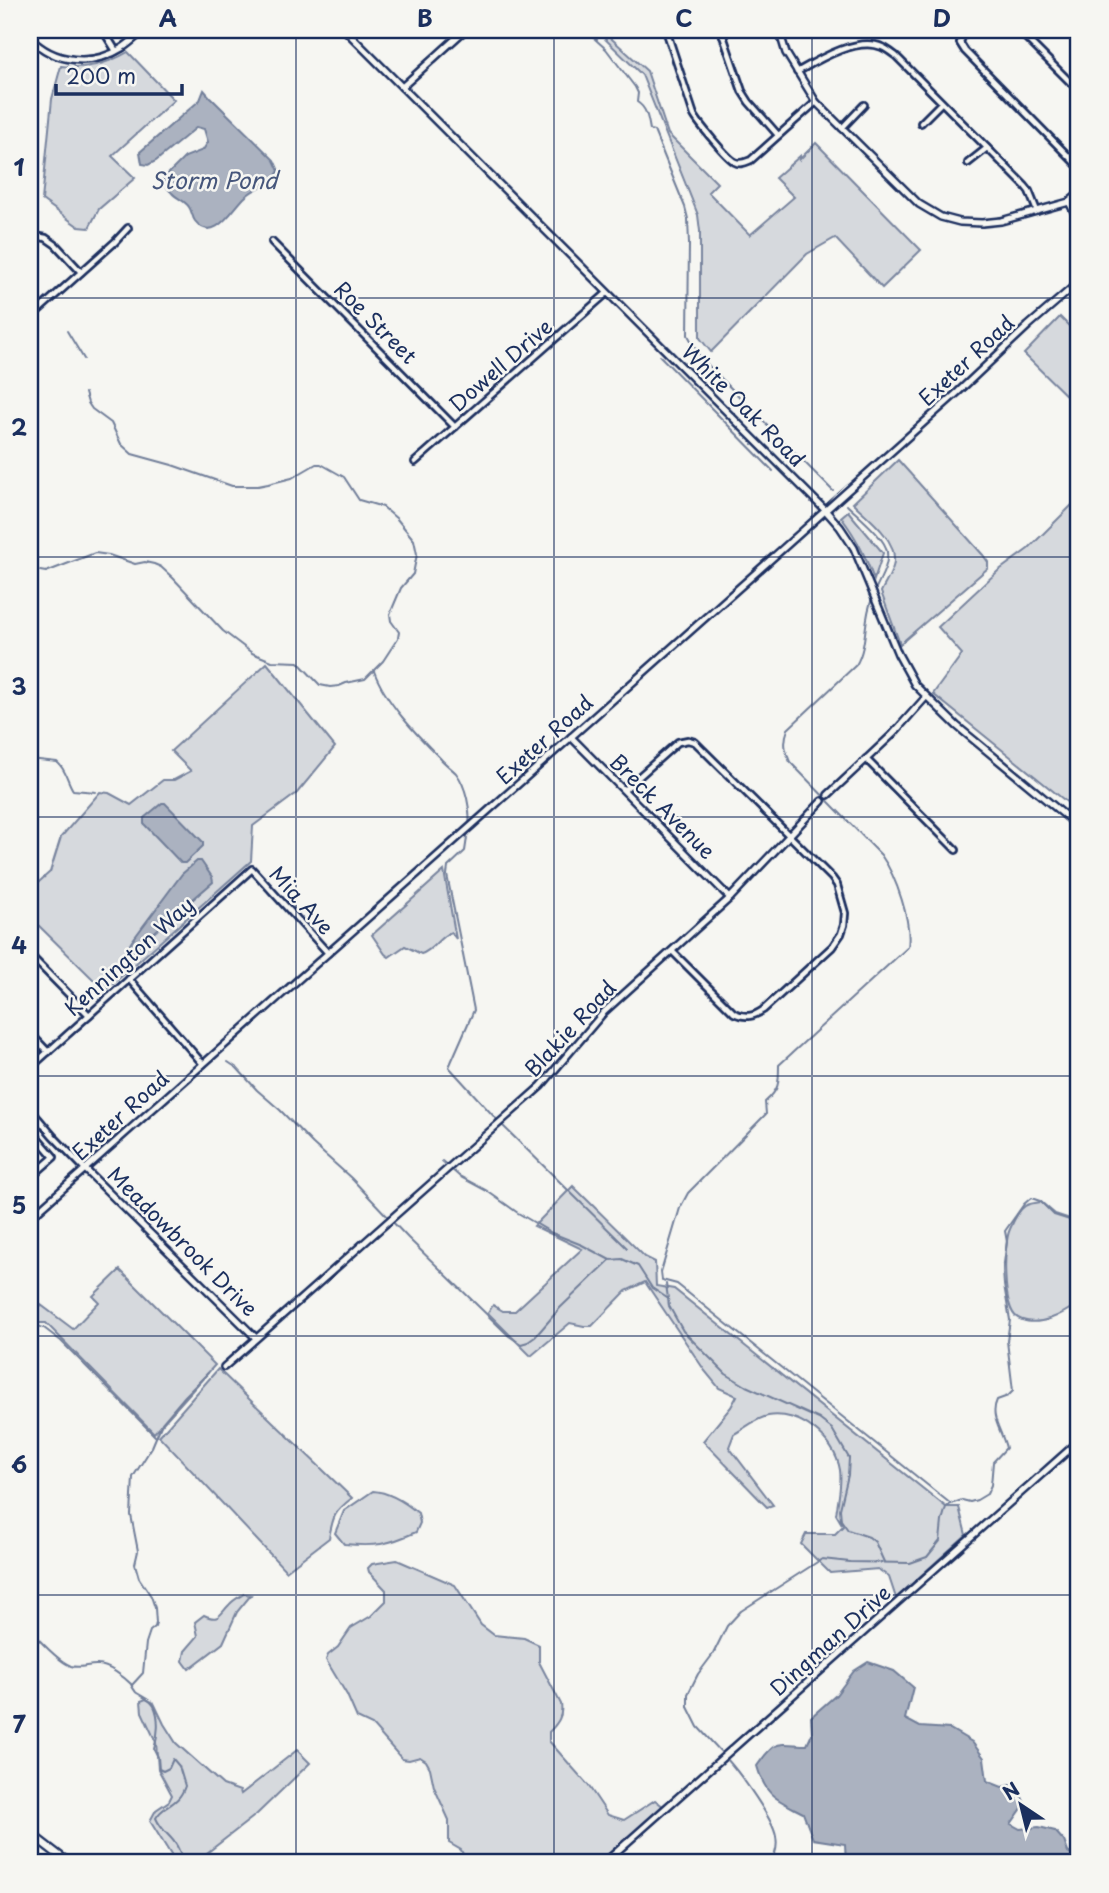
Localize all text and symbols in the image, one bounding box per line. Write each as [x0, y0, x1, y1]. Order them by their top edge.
text: A [159, 0, 177, 35]
text: B [417, 0, 433, 35]
text: C [675, 0, 693, 35]
text: D [933, 0, 951, 35]
scale bar [56, 52, 182, 96]
text: 200 m [66, 59, 136, 91]
text: 1 [14, 149, 25, 184]
water label: Storm Pond [151, 162, 281, 197]
street label: Roe Street [328, 273, 425, 370]
street label: Exeter Road [910, 307, 1021, 412]
street label: Dowell Drive [441, 310, 559, 419]
street label: White Oak Road [675, 336, 813, 474]
text: 2 [11, 409, 27, 444]
text: 3 [11, 668, 27, 703]
street label: Exeter Road [488, 686, 599, 791]
street label: Breck Avenue [603, 746, 723, 866]
street label: Mia Ave [263, 858, 342, 941]
street label: Kennington Way [56, 888, 201, 1023]
text: 4 [11, 927, 27, 962]
street label: Blakie Road [516, 972, 623, 1083]
street label: Exeter Road [64, 1062, 175, 1167]
street label: Meadowbrook Drive [101, 1158, 266, 1323]
text: 5 [12, 1187, 26, 1222]
text: 6 [11, 1446, 27, 1481]
street label: Dingman Drive [762, 1576, 897, 1703]
text: 7 [12, 1706, 26, 1741]
north arrow [986, 1770, 1056, 1840]
text: N [996, 1774, 1025, 1806]

